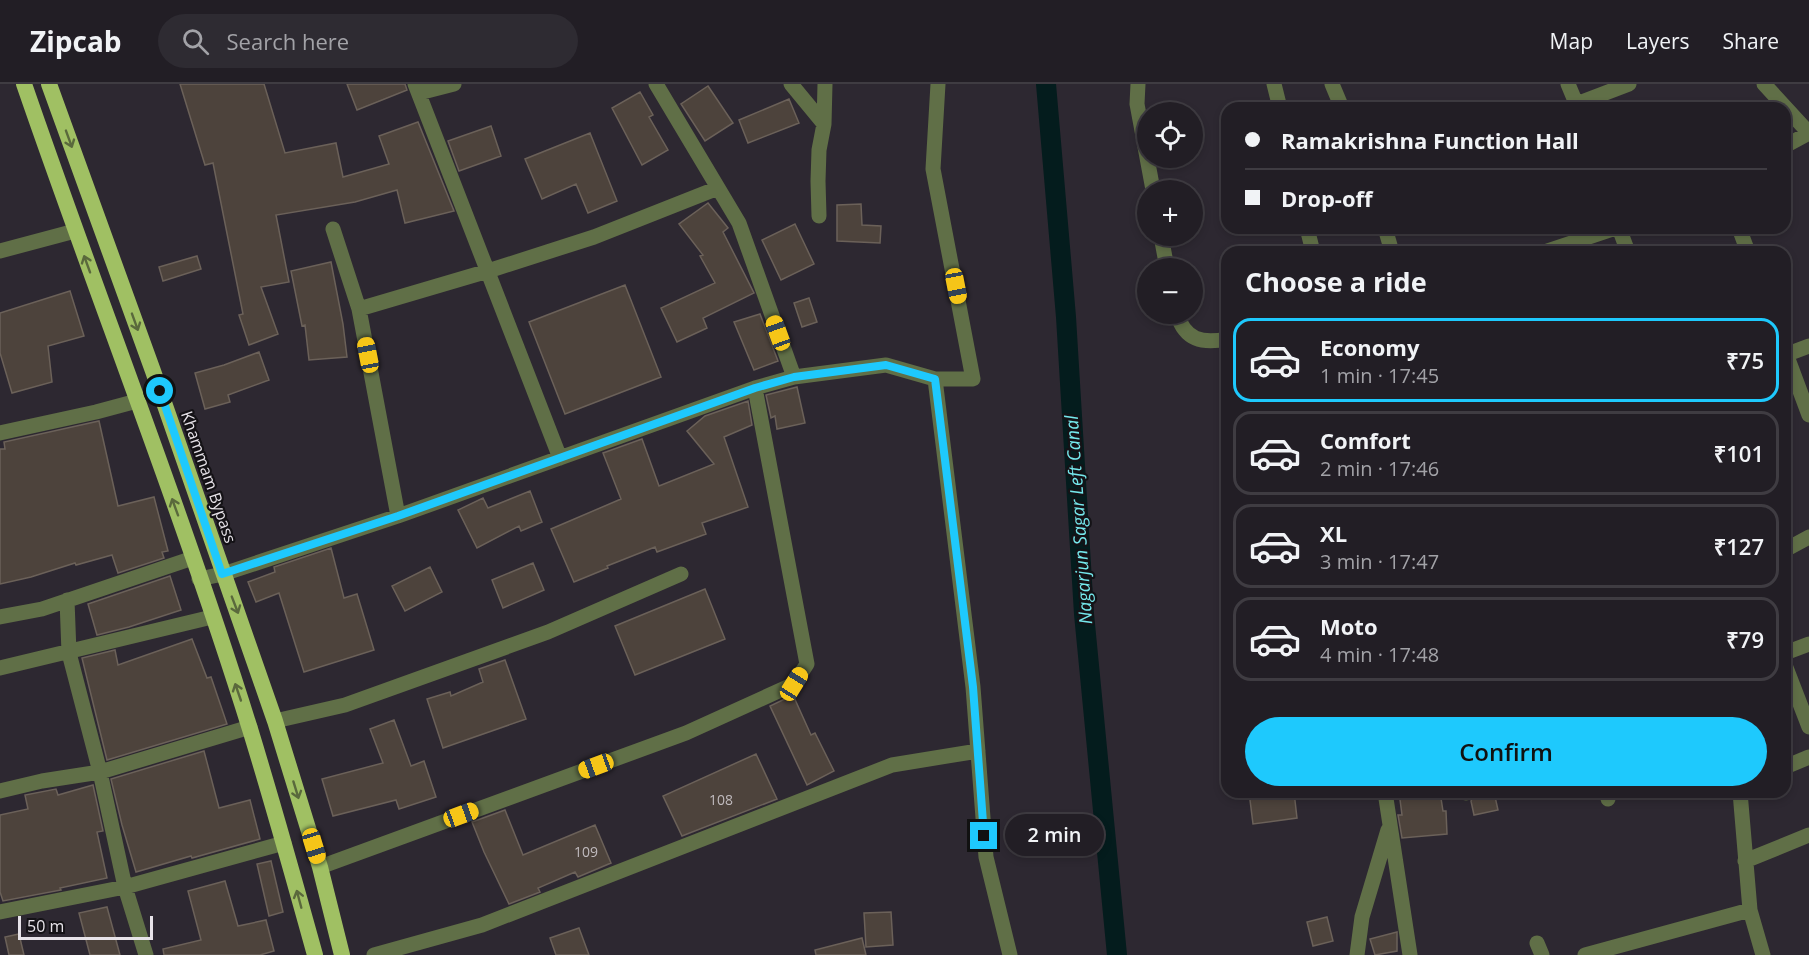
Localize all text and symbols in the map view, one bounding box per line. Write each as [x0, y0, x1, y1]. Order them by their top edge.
search box [158, 14, 578, 68]
text: Zipcab [30, 22, 122, 60]
icon: search [179, 25, 212, 58]
text: Search here [227, 26, 349, 56]
text: Map [1550, 27, 1593, 55]
text: Layers [1626, 27, 1690, 55]
text: Share [1723, 27, 1779, 55]
map controls [1137, 102, 1203, 324]
button: locate [1137, 102, 1203, 168]
text: Ramakrishna Function Hall [1281, 125, 1579, 155]
one-way arrow [64, 129, 75, 148]
button: + [1137, 180, 1203, 246]
text: Drop-off [1281, 183, 1373, 213]
one-way arrow [80, 256, 91, 274]
button: − [1137, 258, 1203, 324]
text: Choose a ride [1245, 263, 1427, 300]
car [944, 267, 968, 305]
one-way arrow [131, 312, 142, 331]
car [763, 313, 793, 353]
text: Economy [1320, 332, 1419, 362]
icon: car [1248, 333, 1302, 387]
car [356, 336, 380, 374]
text: ₹75 [1726, 345, 1764, 375]
text: 1 min · 17:45 [1320, 362, 1439, 389]
route start [146, 377, 173, 404]
street label: Khammam Bypass [176, 408, 242, 546]
water label: Nagarjun Sagar Left Canal [1059, 414, 1097, 625]
text: Comfort [1320, 425, 1411, 455]
icon: car [1248, 426, 1302, 480]
text: ₹101 [1714, 438, 1764, 468]
text: 2 min · 17:46 [1320, 455, 1439, 482]
one-way arrow [169, 498, 180, 517]
text: XL [1320, 518, 1347, 548]
icon: car [1248, 519, 1302, 573]
text: ₹127 [1714, 531, 1764, 561]
text: 3 min · 17:47 [1320, 548, 1439, 575]
one-way arrow [230, 595, 241, 614]
text: Moto [1320, 611, 1378, 641]
icon: car [1248, 612, 1302, 666]
text: ₹79 [1726, 624, 1764, 654]
text: 4 min · 17:48 [1320, 641, 1439, 668]
car [777, 664, 811, 704]
one-way arrow [231, 683, 242, 702]
button: Confirm [1245, 717, 1767, 786]
car [576, 751, 616, 781]
one-way arrow [292, 780, 303, 799]
house number: 108 [709, 790, 733, 809]
car [441, 800, 481, 830]
callout: 2 min [1005, 815, 1104, 857]
text: 2 min [1028, 821, 1082, 848]
route end [970, 822, 997, 849]
car [300, 826, 328, 866]
house number: 109 [574, 842, 598, 861]
one-way arrow [293, 889, 304, 908]
scale bar [18, 913, 153, 940]
text: 50 m [27, 915, 64, 937]

